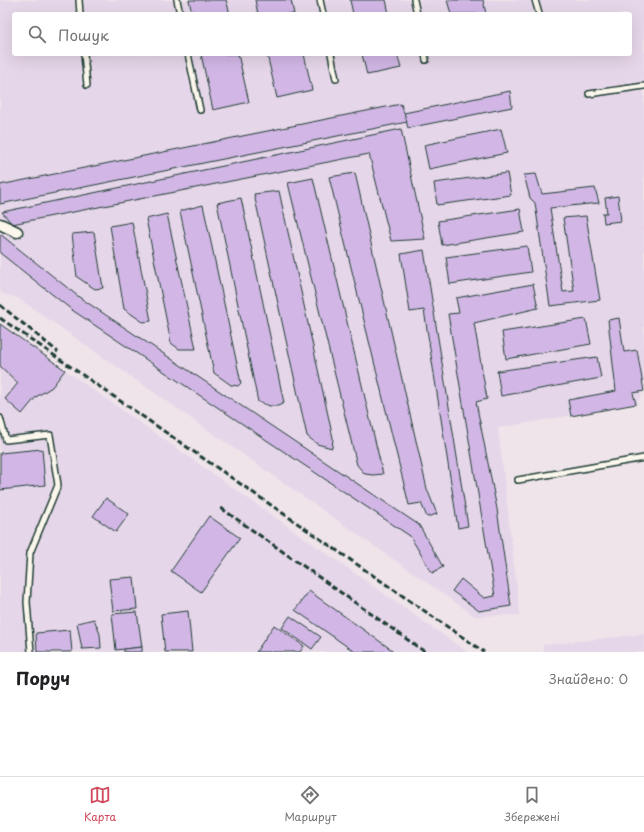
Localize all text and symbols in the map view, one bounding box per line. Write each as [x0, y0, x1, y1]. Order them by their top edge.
search box [12, 12, 632, 56]
icon: search [26, 23, 48, 45]
text: Пошук [58, 23, 109, 46]
text: Поруч [16, 665, 70, 691]
text: Знайдено: 0 [549, 669, 628, 688]
tab: Карта [84, 784, 116, 825]
tab: Маршрут [284, 784, 337, 825]
tab: Збережені [505, 784, 560, 825]

